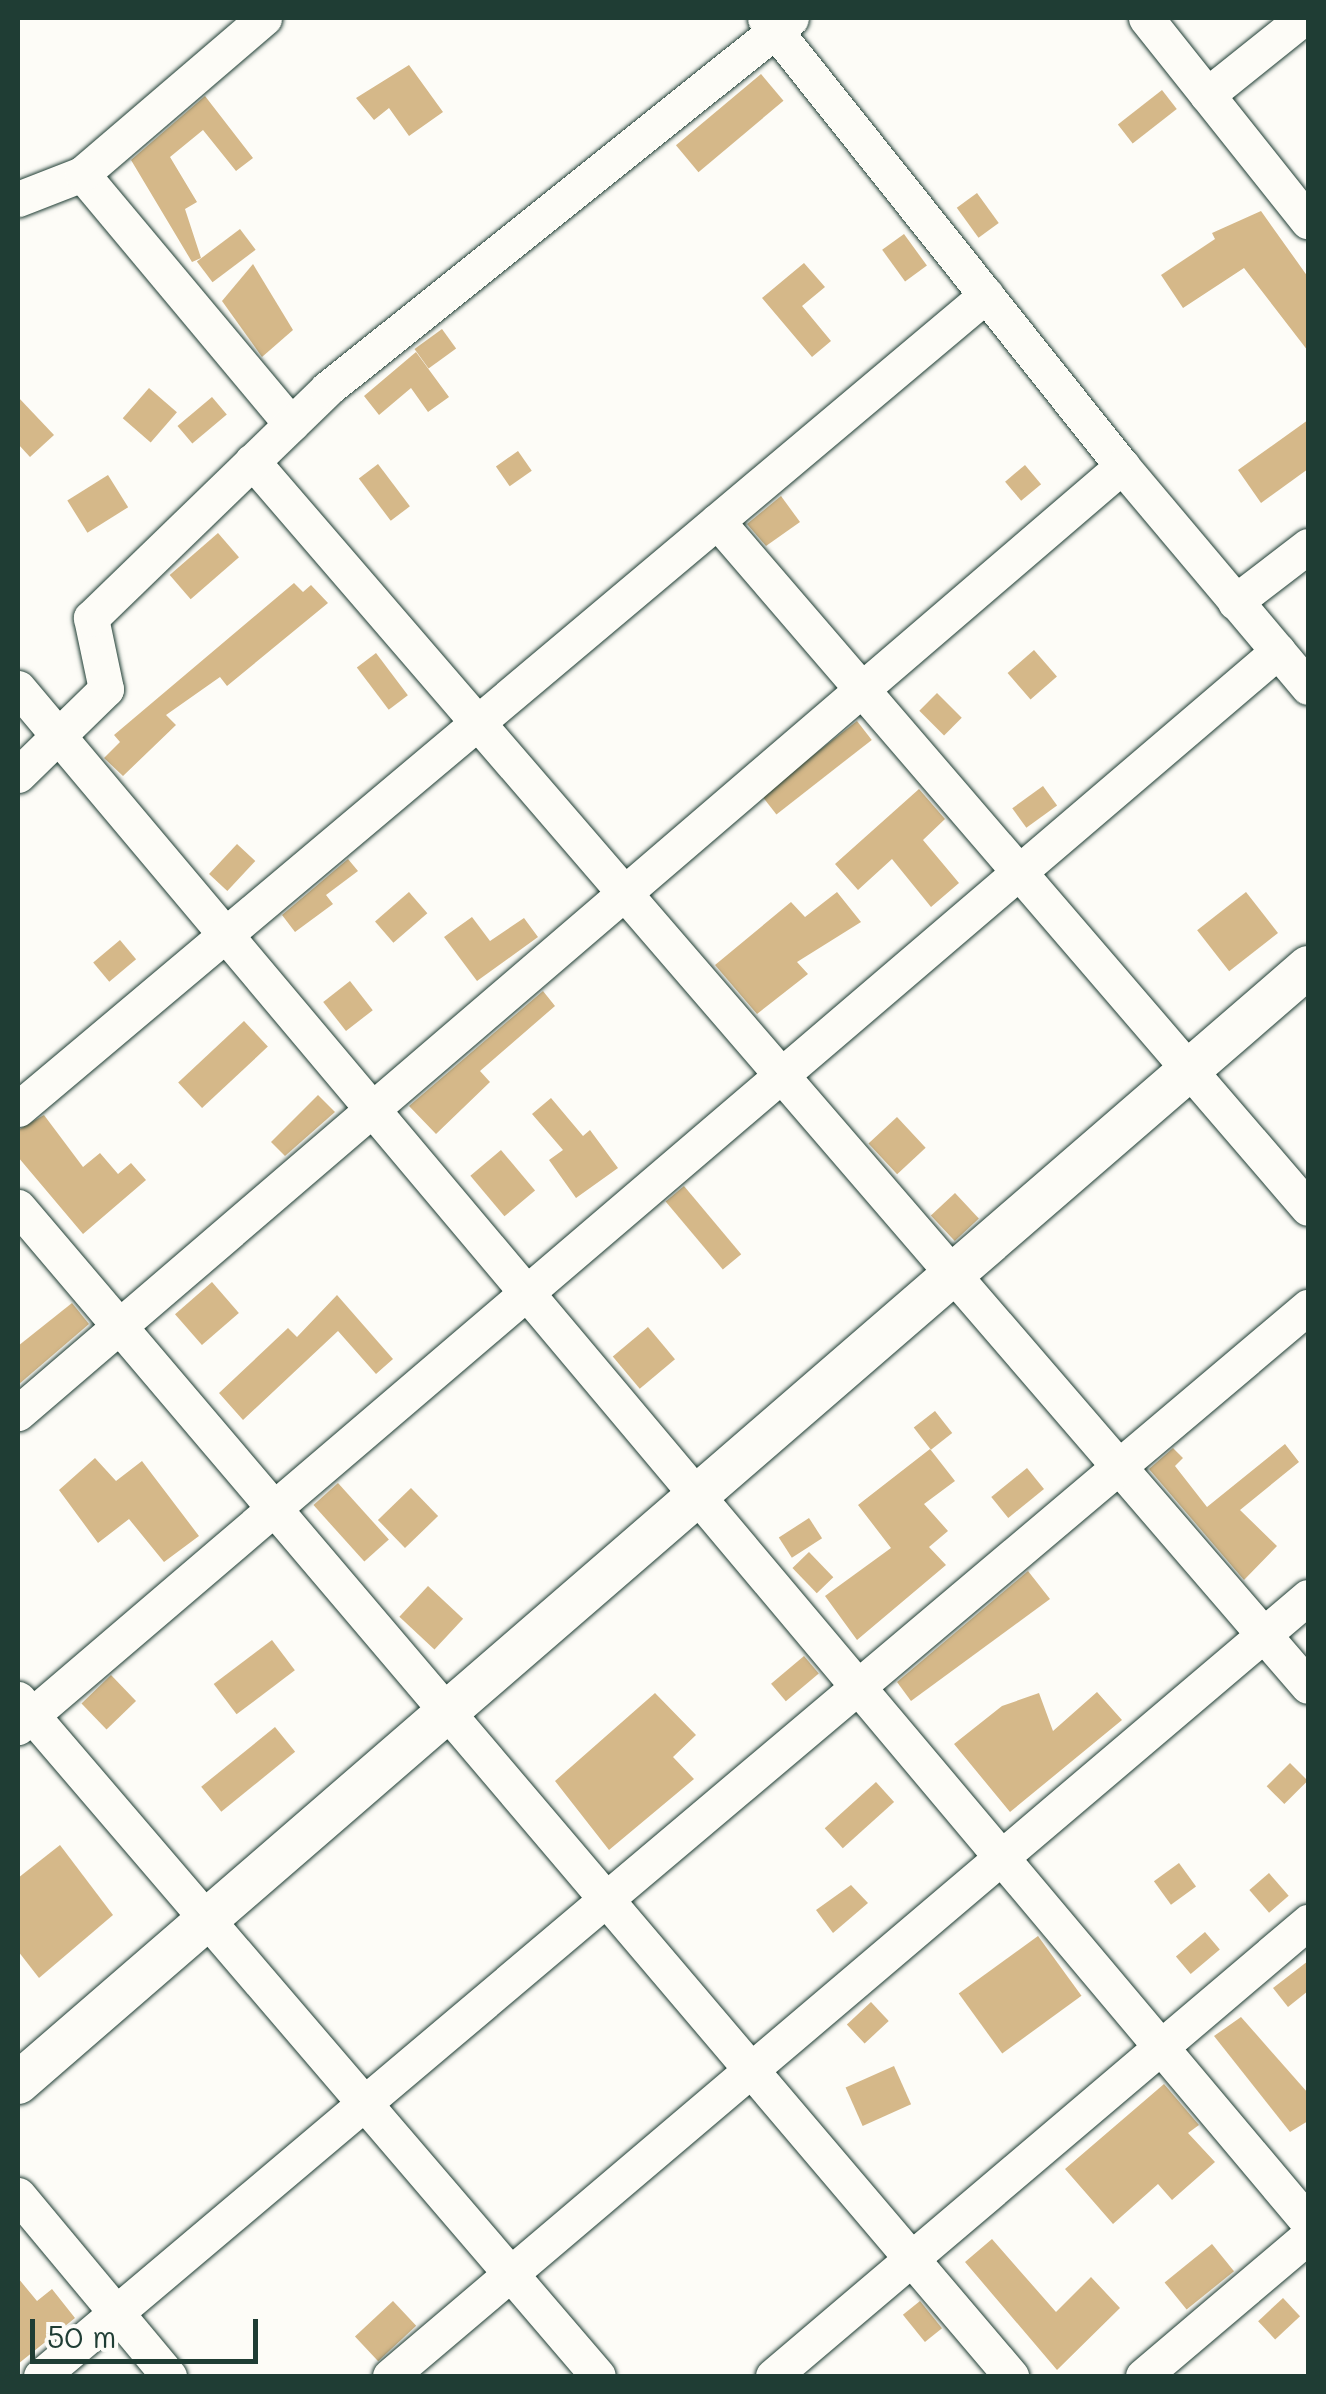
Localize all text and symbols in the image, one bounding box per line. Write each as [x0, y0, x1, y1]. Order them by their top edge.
scale bar [35, 2299, 262, 2361]
text: 50 m [47, 2316, 117, 2356]

